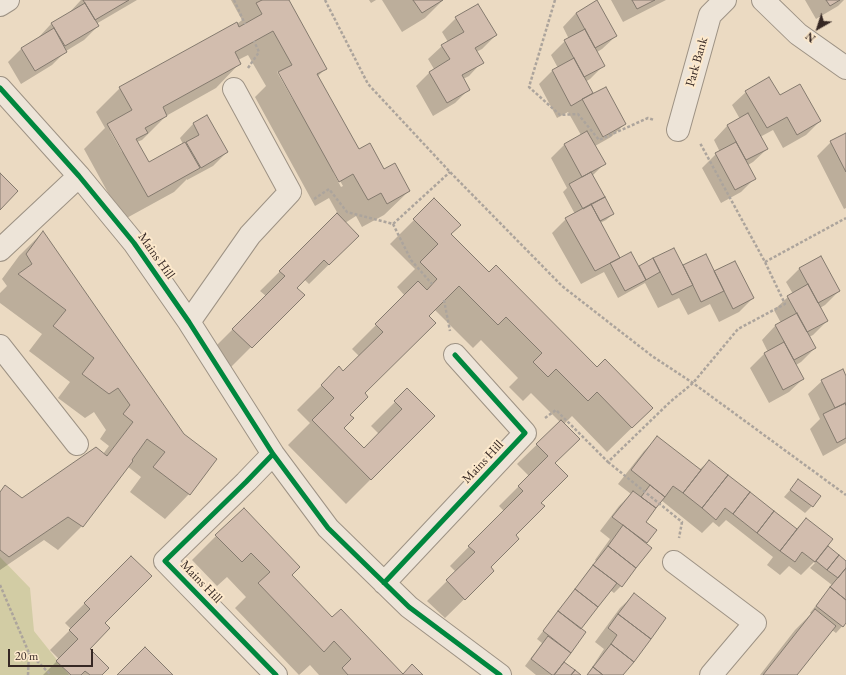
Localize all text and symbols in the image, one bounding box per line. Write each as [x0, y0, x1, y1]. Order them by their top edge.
north arrow [798, 8, 838, 48]
text: N [803, 29, 818, 46]
street label: Park Bank [683, 36, 711, 88]
street label: Mains Hill [134, 230, 178, 282]
street label: Mains Hill [459, 437, 507, 487]
street label: Mains Hill [177, 557, 225, 607]
scale bar [10, 641, 95, 667]
text: 20 m [15, 648, 38, 664]

